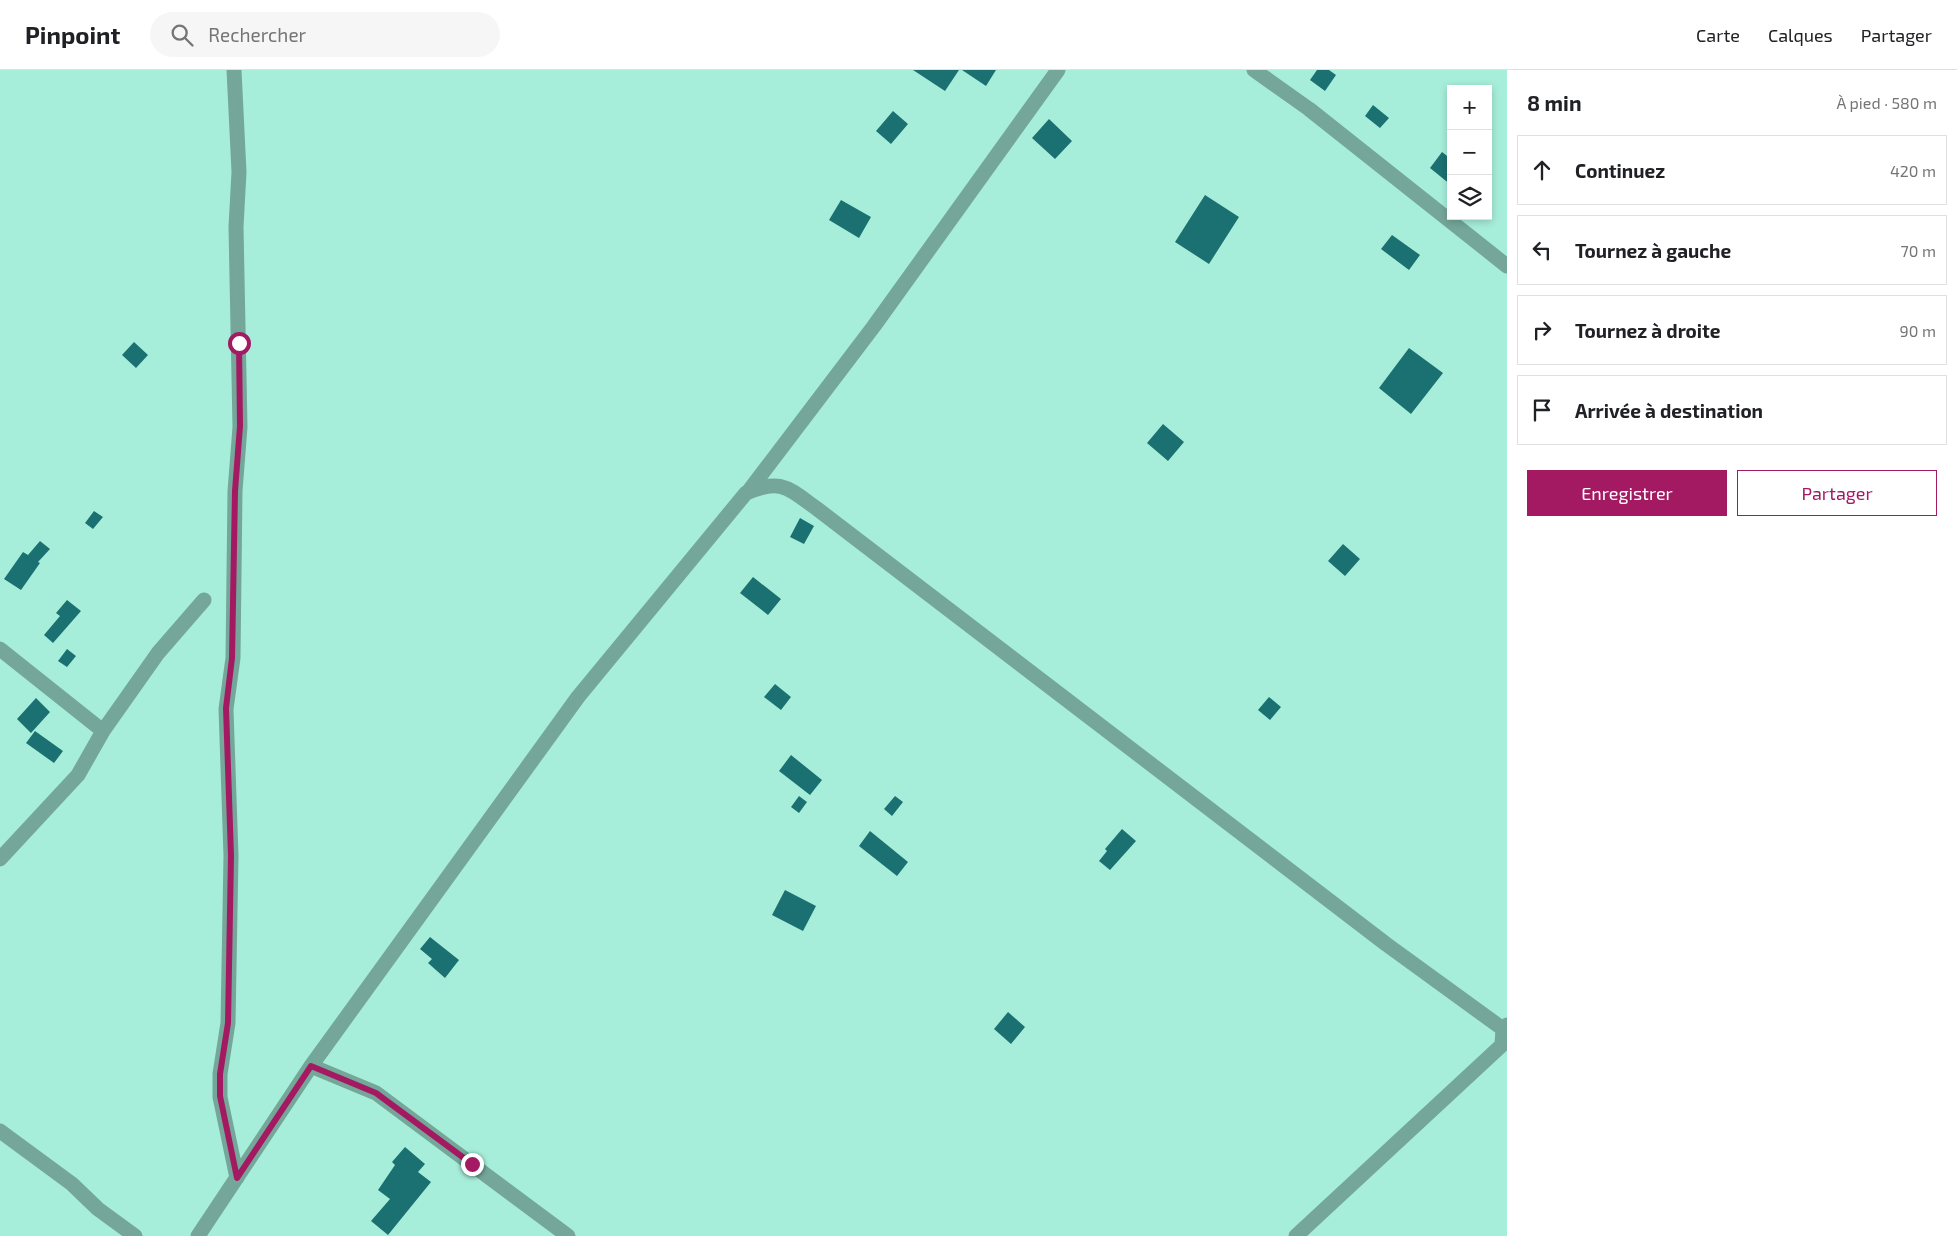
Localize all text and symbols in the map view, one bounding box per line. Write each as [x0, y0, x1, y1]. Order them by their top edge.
search box [150, 12, 500, 57]
text: Pinpoint [25, 20, 120, 49]
icon: search [168, 21, 196, 49]
text: Rechercher [208, 23, 306, 46]
text: Carte [1696, 24, 1740, 46]
text: Calques [1768, 24, 1833, 46]
text: Partager [1861, 24, 1932, 46]
map controls [1447, 85, 1492, 220]
button: + [1447, 85, 1492, 130]
text: 8 min [1527, 90, 1582, 115]
text: À pied · 580 m [1836, 93, 1937, 112]
button: − [1447, 130, 1492, 175]
icon: ahead [1528, 156, 1556, 184]
text: Continuez [1575, 159, 1665, 182]
text: 420 m [1890, 161, 1936, 180]
button: layers [1447, 175, 1492, 220]
icon: left [1528, 236, 1556, 264]
text: Tournez à gauche [1575, 239, 1731, 262]
text: 70 m [1901, 241, 1936, 260]
icon: right [1528, 316, 1556, 344]
text: Tournez à droite [1575, 319, 1721, 342]
text: 90 m [1900, 321, 1936, 340]
route start [228, 332, 251, 355]
icon: arrive [1528, 396, 1556, 424]
text: Arrivée à destination [1575, 399, 1763, 422]
button: Enregistrer [1527, 470, 1727, 516]
button: Partager [1737, 470, 1937, 516]
route end [461, 1153, 484, 1176]

